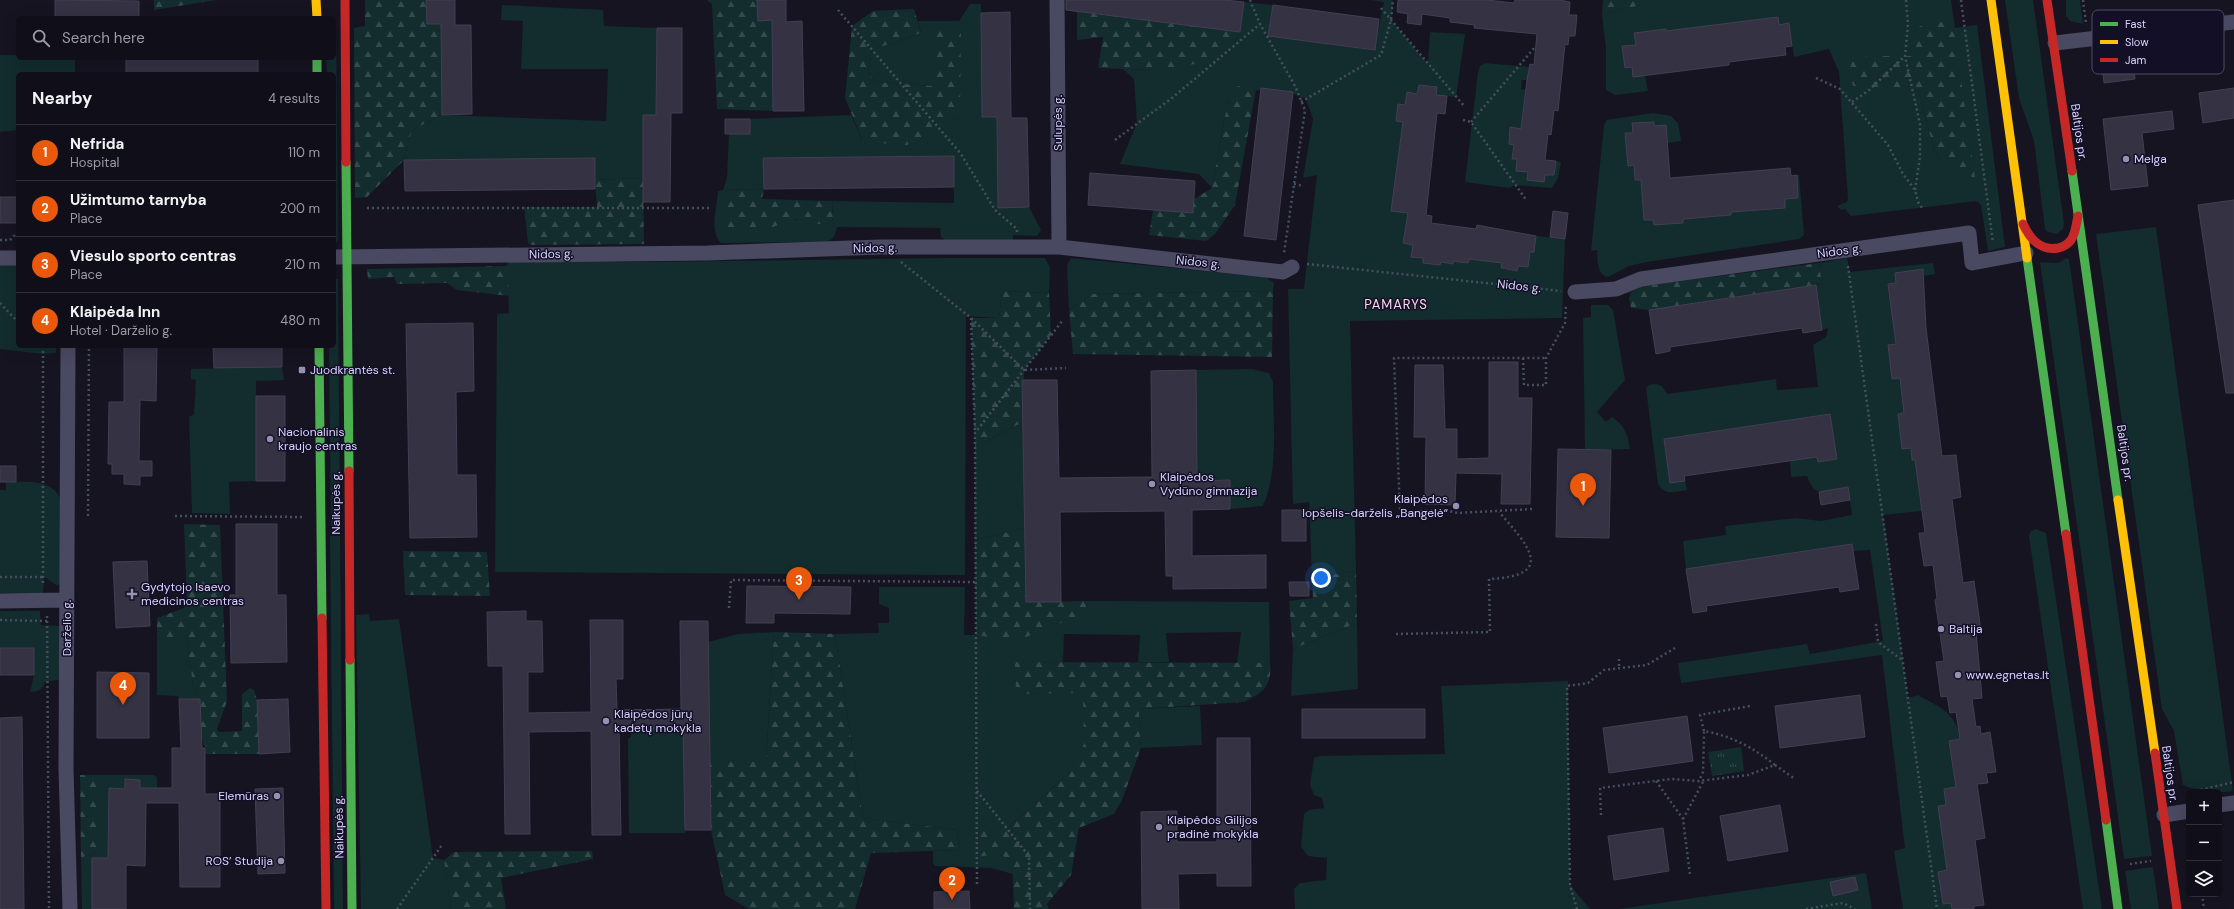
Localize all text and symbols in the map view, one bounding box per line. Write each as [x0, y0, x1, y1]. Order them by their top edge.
legend [2092, 10, 2224, 74]
search box [16, 16, 336, 60]
text: Fast [2125, 17, 2146, 31]
icon: search [30, 27, 52, 49]
text: Search here [62, 28, 145, 48]
text: Slow [2125, 35, 2149, 49]
text: Jam [2125, 53, 2146, 67]
text: Nearby [32, 87, 92, 109]
text: 4 results [268, 90, 320, 107]
street label: Sulupės g. [1050, 95, 1066, 151]
street label: Baltijos pr. [2067, 103, 2091, 161]
text: Nefrida [70, 134, 124, 154]
text: 1 [43, 144, 47, 161]
text: 110 m [288, 144, 320, 161]
place label: Melga [2134, 151, 2167, 167]
text: Hospital [70, 154, 119, 171]
marker: Melga [2121, 154, 2131, 164]
text: Užimtumo tarnyba [70, 190, 206, 210]
text: 2 [41, 200, 49, 217]
text: 200 m [280, 200, 320, 217]
text: Place [70, 210, 102, 227]
street label: Nidos g. [853, 240, 897, 256]
street label: Nidos g. [1816, 240, 1862, 262]
text: Viesulo sporto centras [70, 246, 237, 266]
street label: Nidos g. [529, 246, 573, 262]
street label: Nidos g. [1175, 252, 1221, 272]
text: 3 [41, 256, 49, 273]
text: 210 m [285, 256, 320, 273]
text: Place [70, 266, 102, 283]
street label: Nidos g. [1496, 276, 1542, 296]
district label: PAMARYS [1364, 296, 1428, 313]
text: Klaipėda Inn [70, 302, 160, 322]
text: 4 [41, 312, 49, 329]
text: 480 m [280, 312, 320, 329]
text: Hotel · Darželio g. [70, 322, 172, 339]
place label: Juodkrantės st. [310, 362, 395, 378]
marker: Juodkrantės st. [297, 365, 307, 375]
place label: Nacionalinis kraujo centras [278, 424, 357, 454]
street label: Baltijos pr. [2113, 424, 2137, 482]
marker: Nacionalinis kraujo centras [265, 434, 275, 444]
place label: Klaipėdos Vydūno gimnazija [1160, 469, 1257, 499]
street label: Naikupės g. [328, 471, 344, 535]
pin: 1 [1570, 473, 1596, 506]
marker: Klaipėdos Vydūno gimnazija [1147, 479, 1157, 489]
place label: Klaipėdos lopšelis-darželis „Bangelė“ [1302, 491, 1449, 521]
marker: Klaipėdos lopšelis-darželis „Bangelė“ [1451, 501, 1461, 511]
pin: 3 [786, 567, 812, 600]
your location [1311, 568, 1331, 588]
place label: Gydytojo Isaevo medicinos centras [141, 579, 244, 609]
marker: Gydytojo Isaevo medicinos centras [126, 588, 138, 600]
street label: Darželio g. [59, 600, 75, 656]
place label: Baltija [1949, 621, 1982, 637]
marker: Baltija [1936, 624, 1946, 634]
place label: www.egnetas.lt [1966, 667, 2050, 683]
marker: www.egnetas.lt [1953, 670, 1963, 680]
pin: 4 [110, 672, 136, 705]
place label: Klaipėdos jūrų kadetų mokykla [614, 706, 701, 736]
marker: Klaipėdos jūrų kadetų mokykla [601, 716, 611, 726]
street label: Baltijos pr. [2158, 745, 2182, 803]
place label: Elemūras [218, 788, 269, 804]
map controls [2186, 789, 2222, 897]
button: + [2186, 789, 2222, 825]
marker: Elemūras [272, 791, 282, 801]
street label: Naikupės g. [330, 795, 348, 859]
place label: Klaipėdos Gilijos pradinė mokykla [1167, 812, 1259, 842]
marker: Klaipėdos Gilijos pradinė mokykla [1154, 822, 1164, 832]
button: − [2186, 825, 2222, 861]
place label: ROS’ Studija [206, 853, 273, 869]
marker: ROS’ Studija [276, 856, 286, 866]
button: layers [2186, 861, 2222, 897]
pin: 2 [939, 867, 965, 900]

